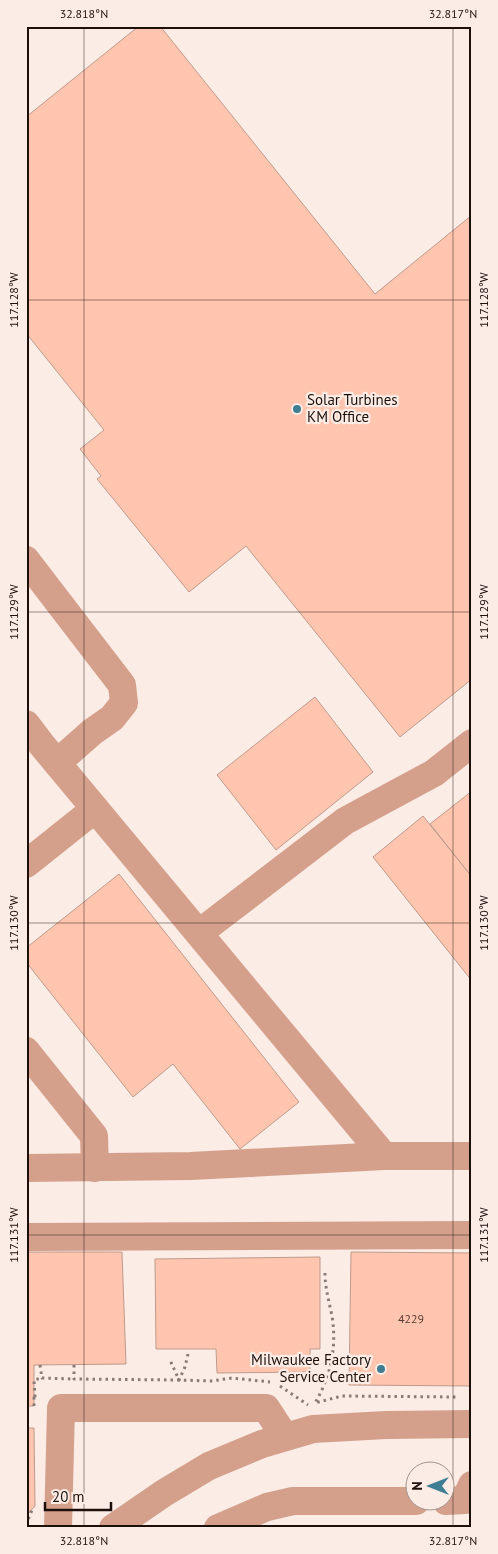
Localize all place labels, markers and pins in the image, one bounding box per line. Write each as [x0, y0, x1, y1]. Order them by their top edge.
place label: Solar Turbines KM Office [307, 390, 398, 426]
marker: Solar Turbines KM Office [291, 403, 303, 415]
place label: Milwaukee Factory Service Center [251, 1350, 371, 1386]
marker: Milwaukee Factory Service Center [375, 1363, 387, 1375]

